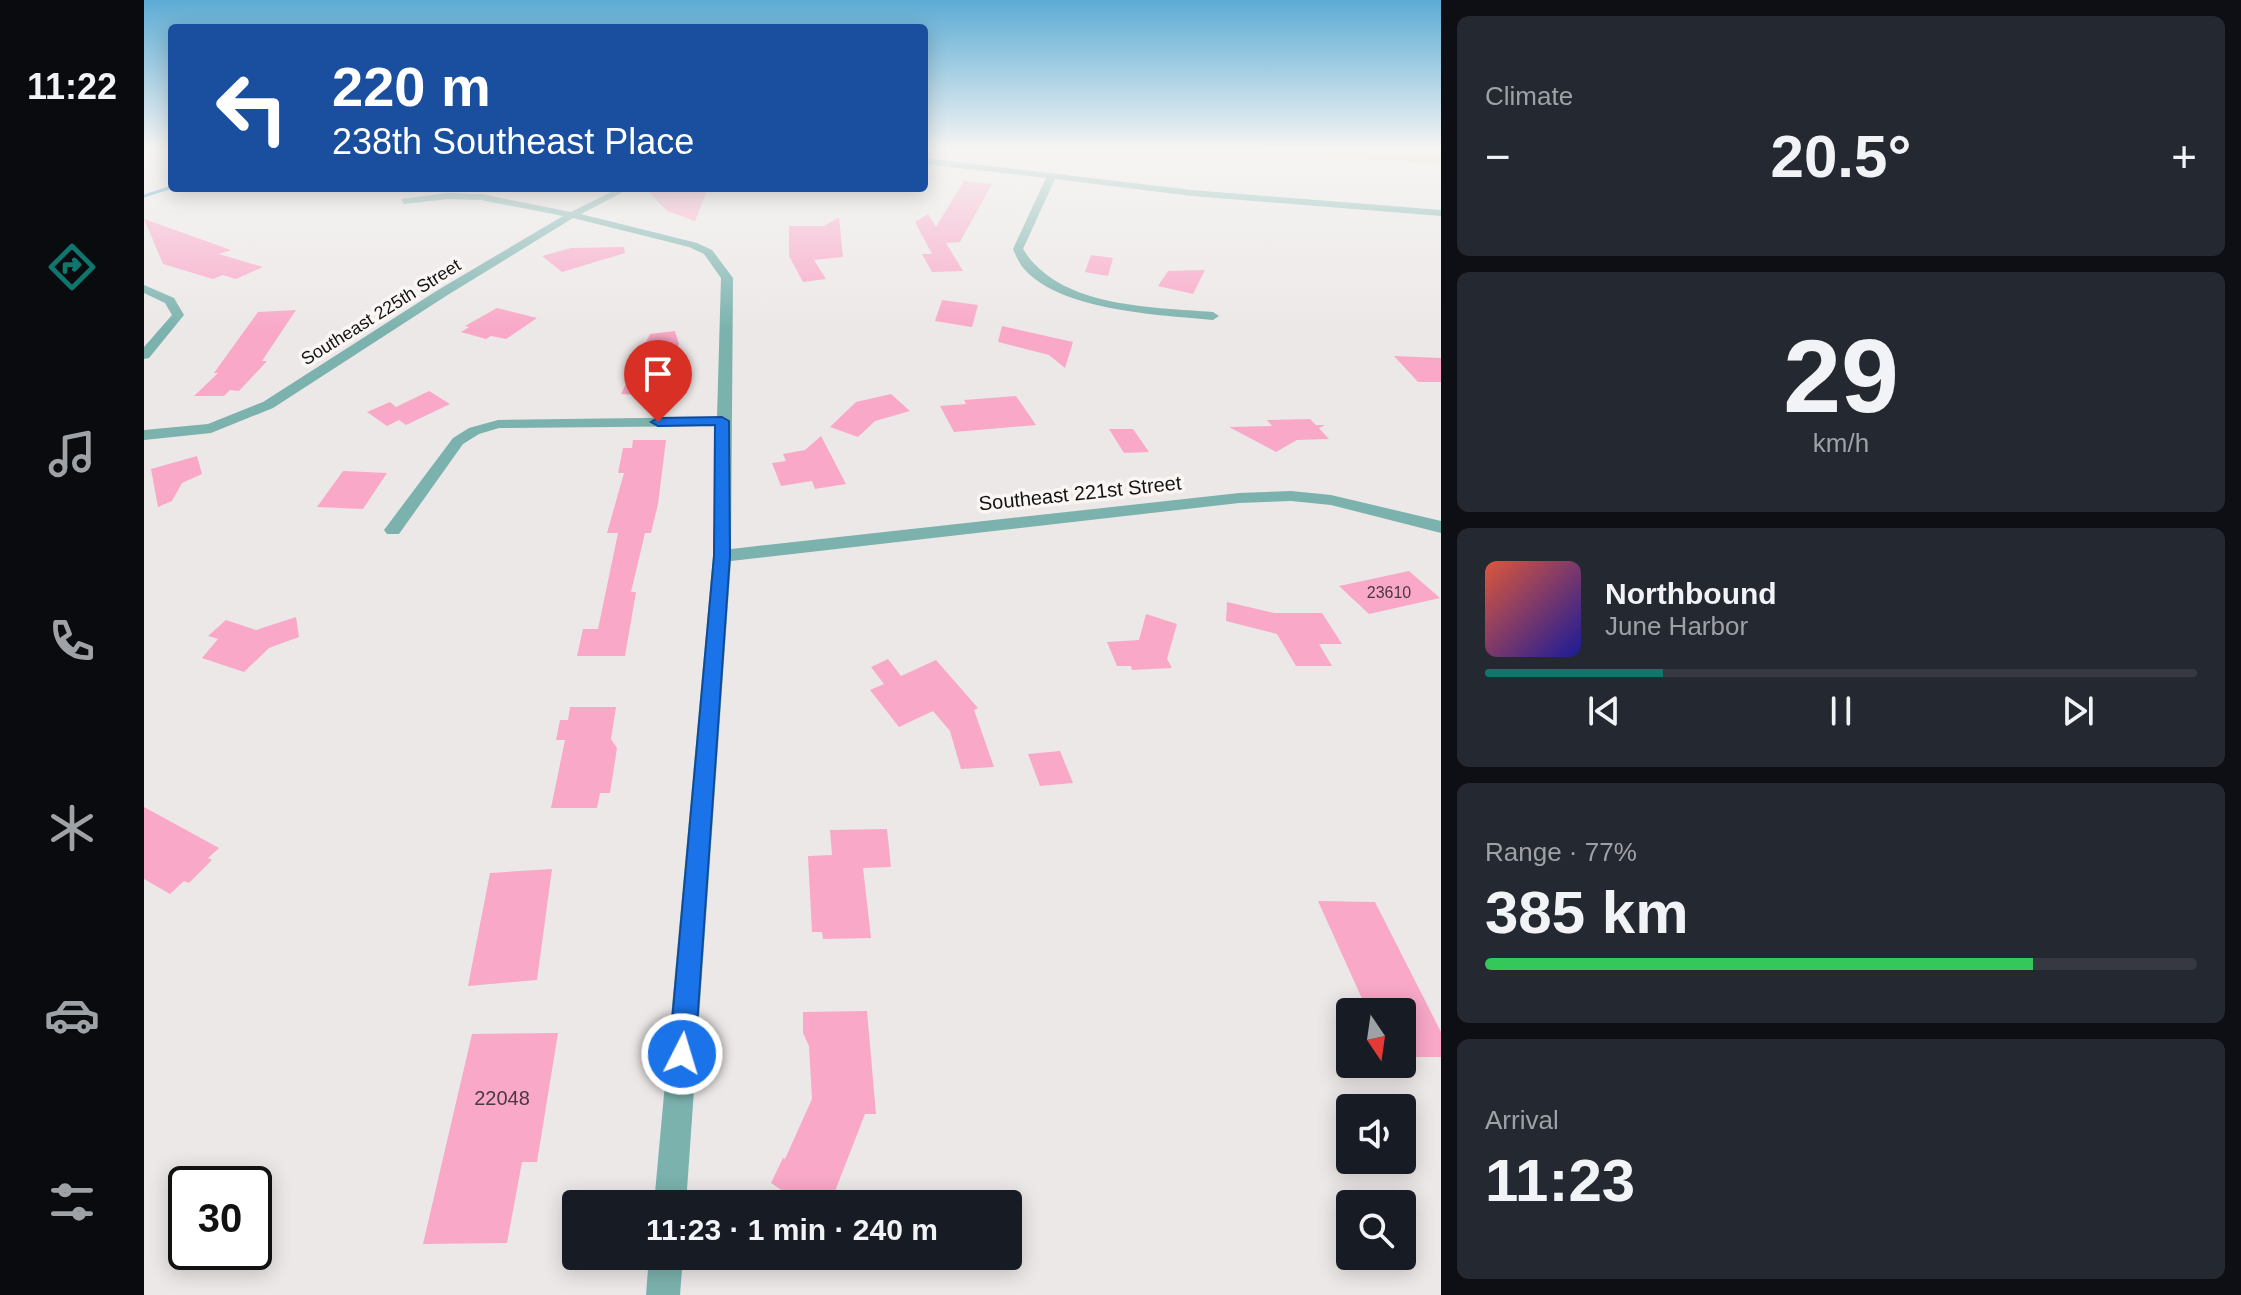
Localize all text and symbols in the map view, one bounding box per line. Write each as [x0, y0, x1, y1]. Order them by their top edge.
text: 220 m [332, 55, 491, 118]
icon: left [200, 56, 304, 160]
text: 11:22 [27, 66, 117, 107]
text: Climate [1485, 81, 1573, 111]
text: 238th Southeast Place [332, 121, 694, 162]
text: 20.5° [1771, 123, 1911, 190]
text: − [1485, 132, 1511, 181]
text: + [2171, 132, 2197, 181]
icon: directions [44, 239, 100, 295]
street label: Southeast 225th Street [298, 255, 464, 369]
text: 29 [1783, 318, 1899, 434]
pin [624, 340, 692, 422]
icon: arrive [636, 352, 680, 396]
icon: music [44, 426, 100, 482]
text: km/h [1813, 428, 1869, 458]
street label: Southeast 221st Street [978, 471, 1183, 515]
text: Northbound [1605, 577, 1777, 610]
house number: 23610 [1367, 584, 1411, 601]
text: June Harbor [1605, 611, 1748, 641]
icon: phone [44, 613, 100, 669]
icon: previous [1582, 689, 1626, 733]
icon: pause [1819, 689, 1863, 733]
icon: next [2056, 689, 2100, 733]
icon: climate [44, 800, 100, 856]
text: Range · 77% [1485, 837, 1637, 867]
text: 385 km [1485, 879, 1689, 946]
icon: car [44, 987, 100, 1043]
north arrow [1336, 998, 1416, 1078]
map controls [1336, 998, 1416, 1270]
position arrow [640, 1012, 724, 1096]
house number: 22048 [474, 1087, 530, 1109]
button: sound [1336, 1094, 1416, 1174]
text: Arrival [1485, 1105, 1559, 1135]
text: 11:23 [1485, 1147, 1635, 1214]
speed limit sign: 30 [168, 1166, 272, 1270]
icon: filters [44, 1174, 100, 1230]
button: search [1336, 1190, 1416, 1270]
text: 11:23 · 1 min · 240 m [646, 1213, 938, 1246]

